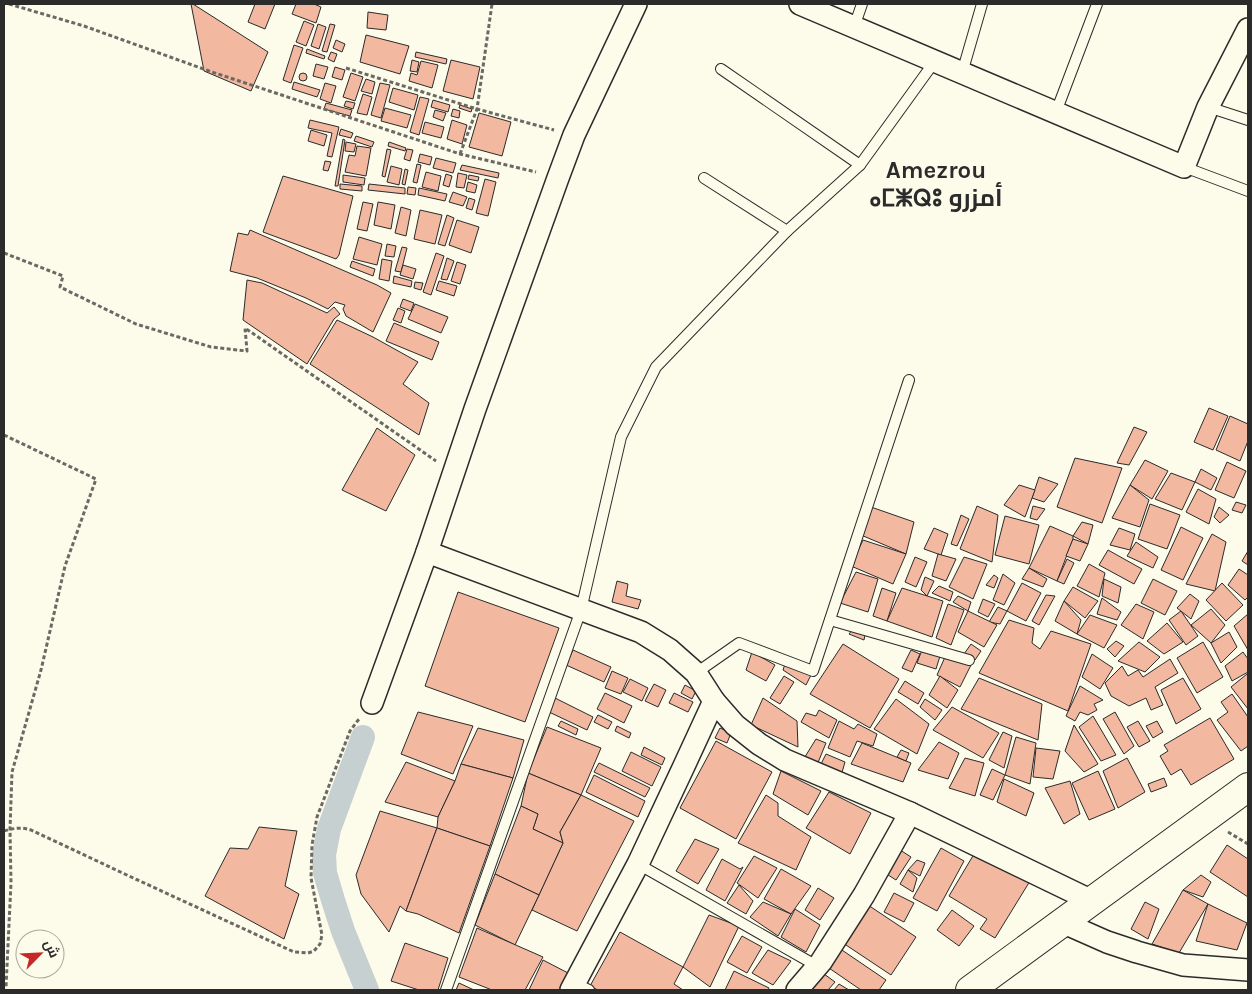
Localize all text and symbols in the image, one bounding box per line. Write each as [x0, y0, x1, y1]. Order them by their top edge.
district label: Amezrou ⴰⵎⵥⵕⵓ أمزرو [869, 156, 1003, 212]
north arrow [15, 929, 65, 979]
text: ش [40, 937, 63, 961]

